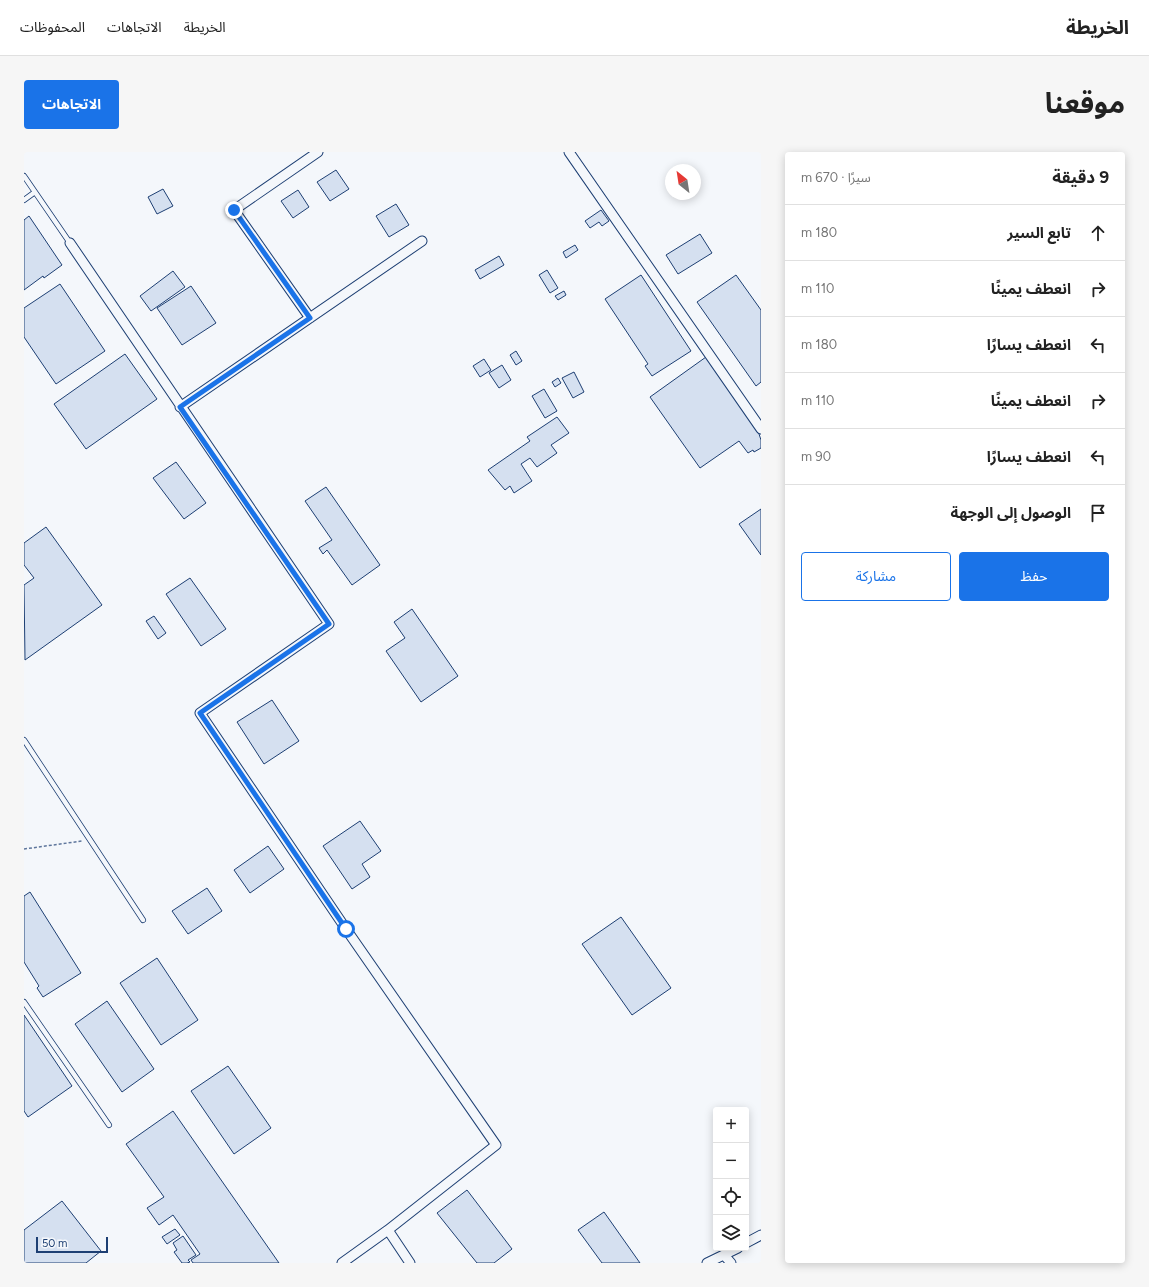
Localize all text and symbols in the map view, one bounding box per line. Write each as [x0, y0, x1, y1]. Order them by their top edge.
text: الخريطة [1066, 16, 1129, 39]
text: المحفوظات [20, 19, 85, 36]
text: الاتجاهات [107, 19, 162, 36]
text: الخريطة [184, 19, 226, 36]
button: الاتجاهات [24, 80, 119, 129]
text: موقعنا [1045, 86, 1125, 120]
north arrow [665, 164, 701, 200]
text: 9 دقيقة [1052, 167, 1109, 187]
text: سيرًا · 670 m [801, 170, 871, 185]
route end [225, 201, 243, 219]
icon: ahead [1087, 222, 1109, 244]
text: تابع السير [1007, 224, 1071, 242]
text: 180 m [801, 225, 837, 240]
icon: right [1087, 278, 1109, 300]
text: انعطف يمينًا [991, 280, 1071, 298]
text: 110 m [801, 281, 834, 296]
icon: left [1087, 334, 1109, 356]
text: انعطف يسارًا [987, 336, 1071, 354]
text: 180 m [801, 337, 837, 352]
icon: right [1087, 390, 1109, 412]
text: انعطف يمينًا [991, 392, 1071, 410]
text: 110 m [801, 393, 834, 408]
icon: left [1087, 446, 1109, 468]
text: انعطف يسارًا [987, 448, 1071, 466]
text: 90 m [801, 449, 831, 464]
icon: arrive [1087, 502, 1109, 524]
text: الوصول إلى الوجهة [951, 504, 1071, 522]
button: مشاركة [801, 552, 951, 601]
button: حفظ [959, 552, 1109, 601]
route start [337, 920, 355, 938]
map controls [713, 1107, 749, 1251]
button: + [713, 1107, 749, 1143]
button: − [713, 1143, 749, 1179]
button: locate [713, 1179, 749, 1215]
button: layers [713, 1215, 749, 1251]
scale bar [36, 1235, 108, 1254]
text: 50 m [42, 1237, 67, 1250]

